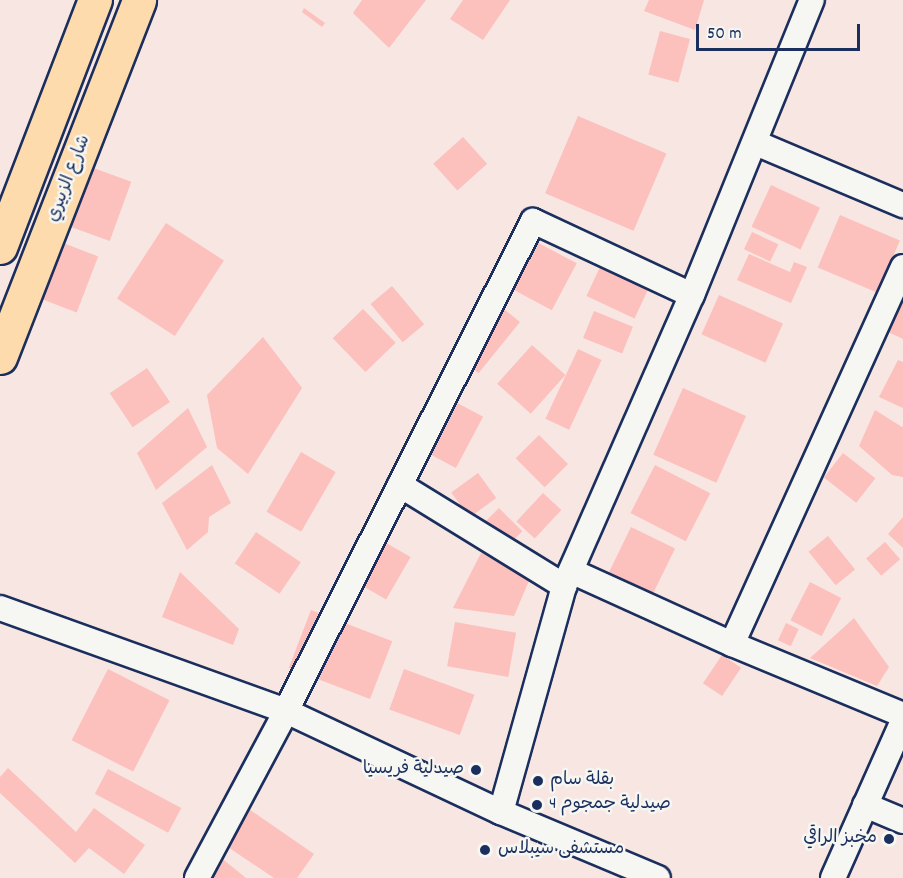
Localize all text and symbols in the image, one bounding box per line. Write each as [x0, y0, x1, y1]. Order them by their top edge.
scale bar [699, 12, 862, 50]
text: 50 m [707, 22, 742, 47]
street label: شارع الزبيري [44, 133, 96, 225]
place label: صيدلية فريسيا [363, 759, 464, 781]
marker: صيدلية فريسيا [469, 763, 483, 777]
place label: بقلة سام [550, 770, 614, 792]
marker: بقلة سام [531, 774, 545, 788]
place label: صيدلية جمجوم 4 [549, 794, 671, 816]
marker: صيدلية جمجوم 4 [530, 798, 544, 812]
place label: مخبز الراقي [803, 828, 877, 850]
marker: مخبز الراقي [882, 832, 896, 846]
place label: مستشفى سيبلاس [498, 839, 624, 861]
marker: مستشفى سيبلاس [476, 841, 494, 859]

